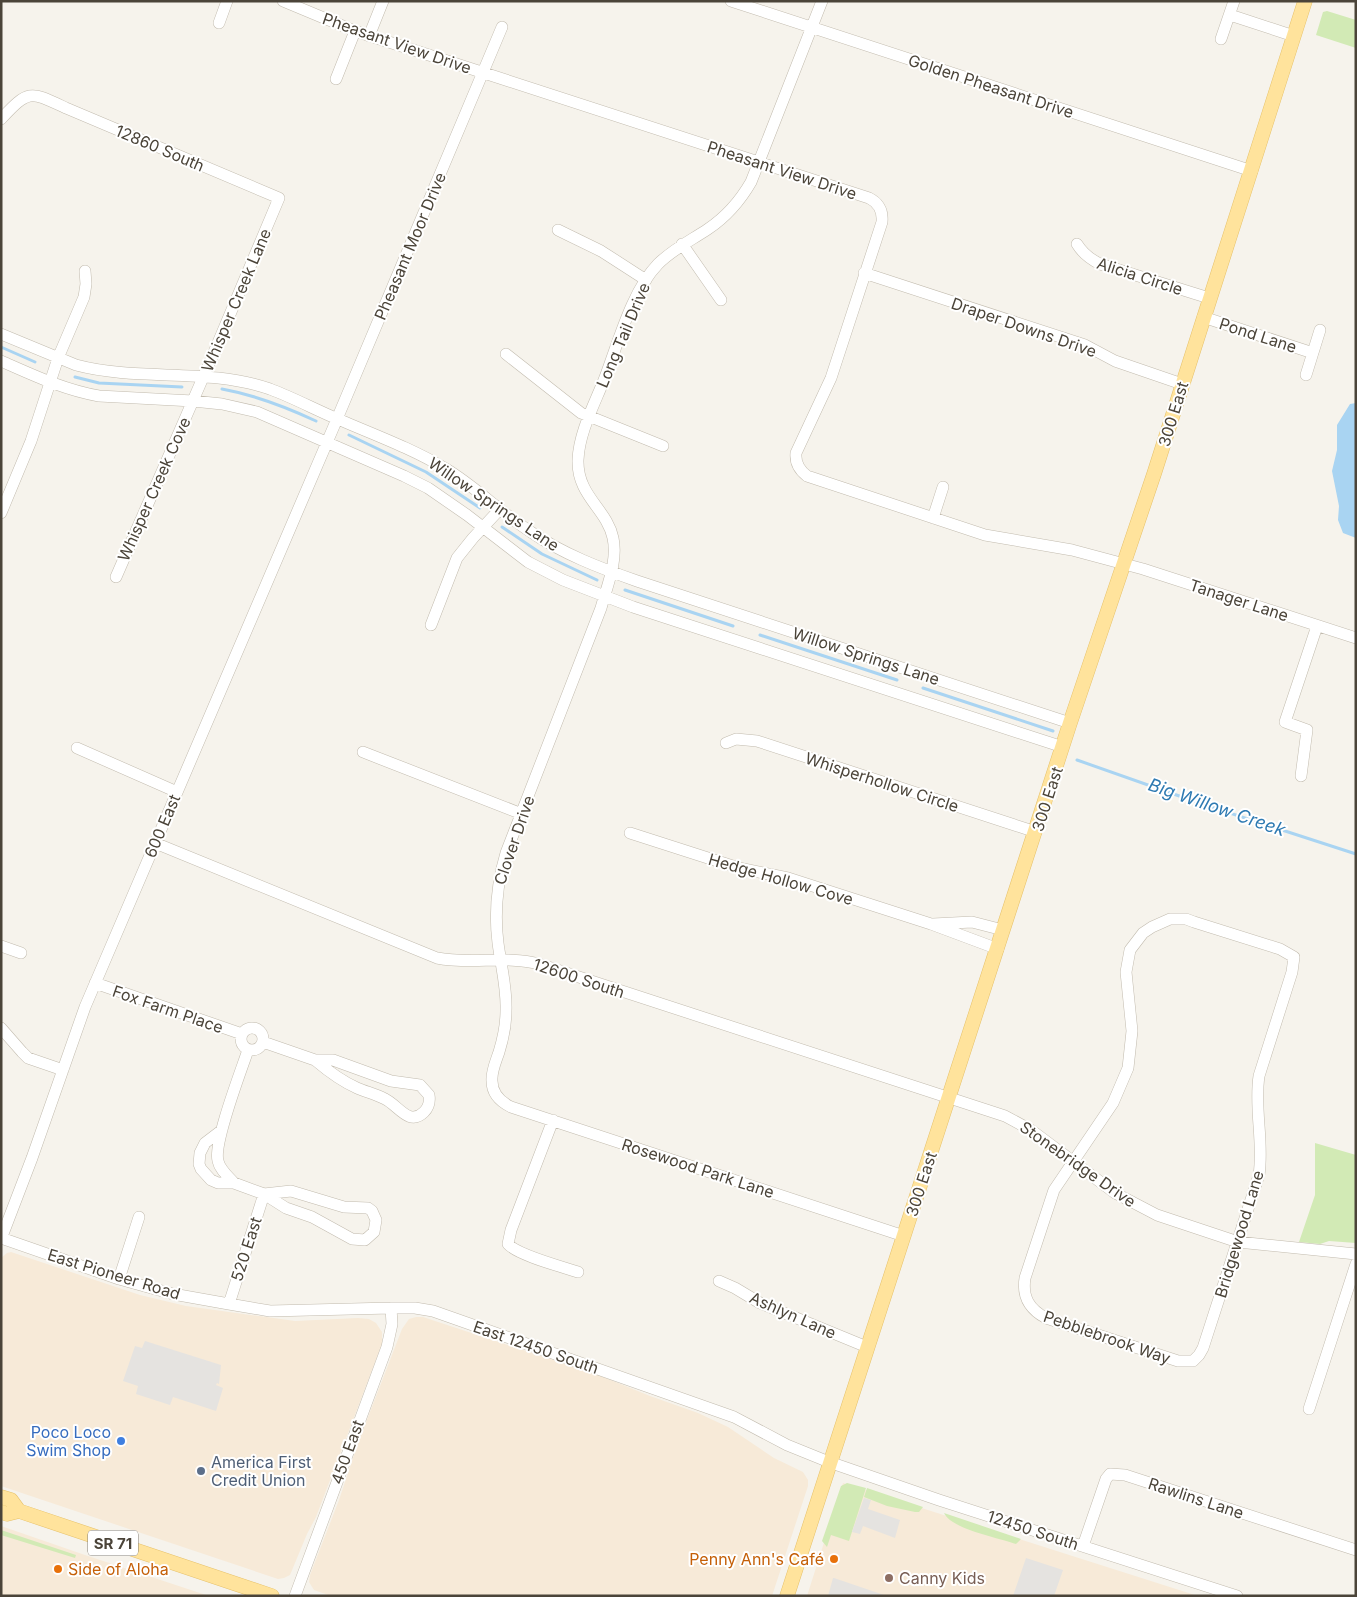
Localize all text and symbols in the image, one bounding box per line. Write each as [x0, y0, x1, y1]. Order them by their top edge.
street label: Pheasant View Drive [320, 8, 474, 78]
street label: Golden Pheasant Drive [906, 50, 1076, 122]
street label: 12860 South [113, 120, 207, 176]
street label: Pheasant View Drive [705, 136, 859, 204]
street label: Pheasant Moor Drive [370, 169, 450, 323]
street label: Whisper Creek Lane [197, 225, 275, 375]
street label: Alicia Circle [1095, 253, 1185, 299]
street label: Long Tail Drive [592, 279, 654, 391]
street label: Draper Downs Drive [949, 293, 1099, 361]
street label: Pond Lane [1217, 313, 1299, 357]
street label: 300 East [1154, 379, 1192, 449]
street label: Whisper Creek Cove [113, 414, 195, 564]
street label: Willow Springs Lane [425, 453, 563, 555]
street label: Tanager Lane [1187, 575, 1291, 625]
street label: Willow Springs Lane [790, 623, 942, 689]
street label: Whisperhollow Circle [803, 748, 961, 816]
street label: 300 East [1027, 764, 1067, 834]
water label: Big Willow Creek [1146, 774, 1289, 841]
street label: 600 East [140, 791, 184, 861]
street label: Clover Drive [489, 793, 539, 887]
street label: Hedge Hollow Cove [706, 849, 856, 909]
street label: 12600 South [531, 954, 627, 1002]
street label: Fox Farm Place [110, 981, 226, 1037]
street label: Stonebridge Drive [1016, 1117, 1140, 1211]
street label: Rosewood Park Lane [619, 1134, 777, 1202]
street label: 300 East [901, 1149, 941, 1219]
street label: Bridgewood Lane [1210, 1168, 1268, 1300]
street label: 520 East [226, 1214, 266, 1284]
street label: East Pioneer Road [45, 1244, 183, 1304]
street label: Ashlyn Lane [747, 1287, 839, 1343]
street label: Pebblebrook Way [1041, 1306, 1173, 1368]
street label: East 12450 South [471, 1316, 601, 1378]
street label: 450 East [326, 1417, 368, 1487]
place label: Poco Loco Swim Shop [26, 1422, 111, 1460]
marker: Poco Loco Swim Shop [115, 1435, 127, 1447]
place label: America First Credit Union [211, 1452, 311, 1490]
marker: America First Credit Union [195, 1465, 207, 1477]
street label: Rawlins Lane [1146, 1473, 1246, 1523]
street label: 12450 South [985, 1506, 1081, 1554]
road number: SR 71 [88, 1530, 138, 1556]
place label: Penny Ann's Café [689, 1549, 824, 1569]
marker: Penny Ann's Café [828, 1553, 840, 1565]
place label: Side of Aloha [68, 1559, 169, 1579]
marker: Side of Aloha [52, 1563, 64, 1575]
place label: Canny Kids [899, 1568, 985, 1588]
marker: Canny Kids [883, 1572, 895, 1584]

